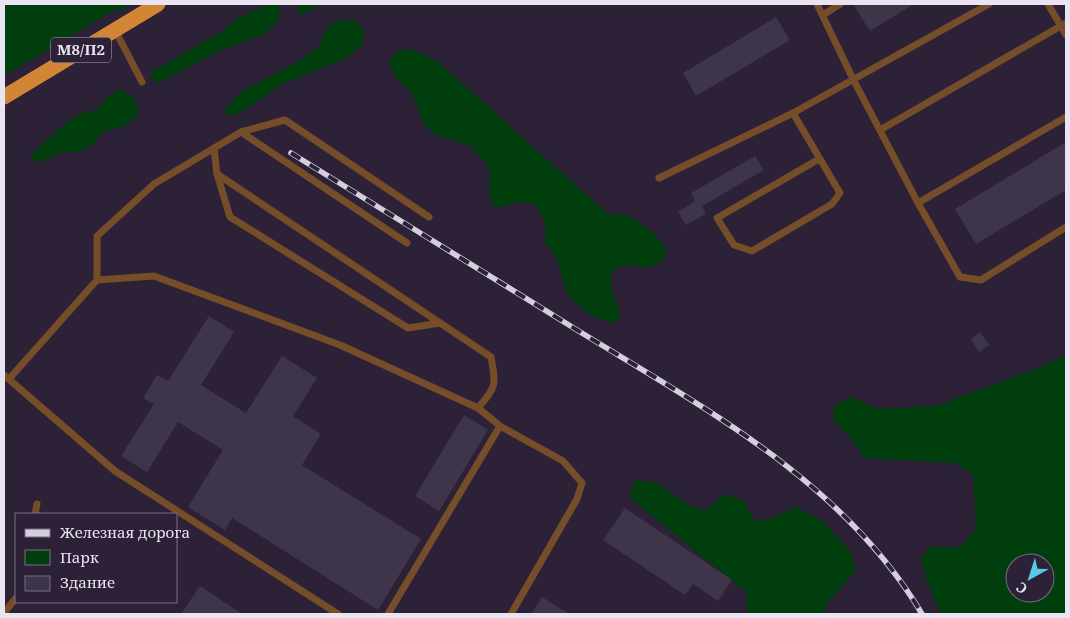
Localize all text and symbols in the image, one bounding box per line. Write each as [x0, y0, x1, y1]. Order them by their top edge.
road number: М8/П2 [51, 38, 111, 62]
legend [15, 513, 178, 603]
text: Железная дорога [59, 522, 190, 542]
text: Парк [60, 547, 99, 567]
north arrow [1005, 553, 1055, 603]
text: Здание [60, 572, 115, 592]
text: С [1012, 578, 1031, 599]

